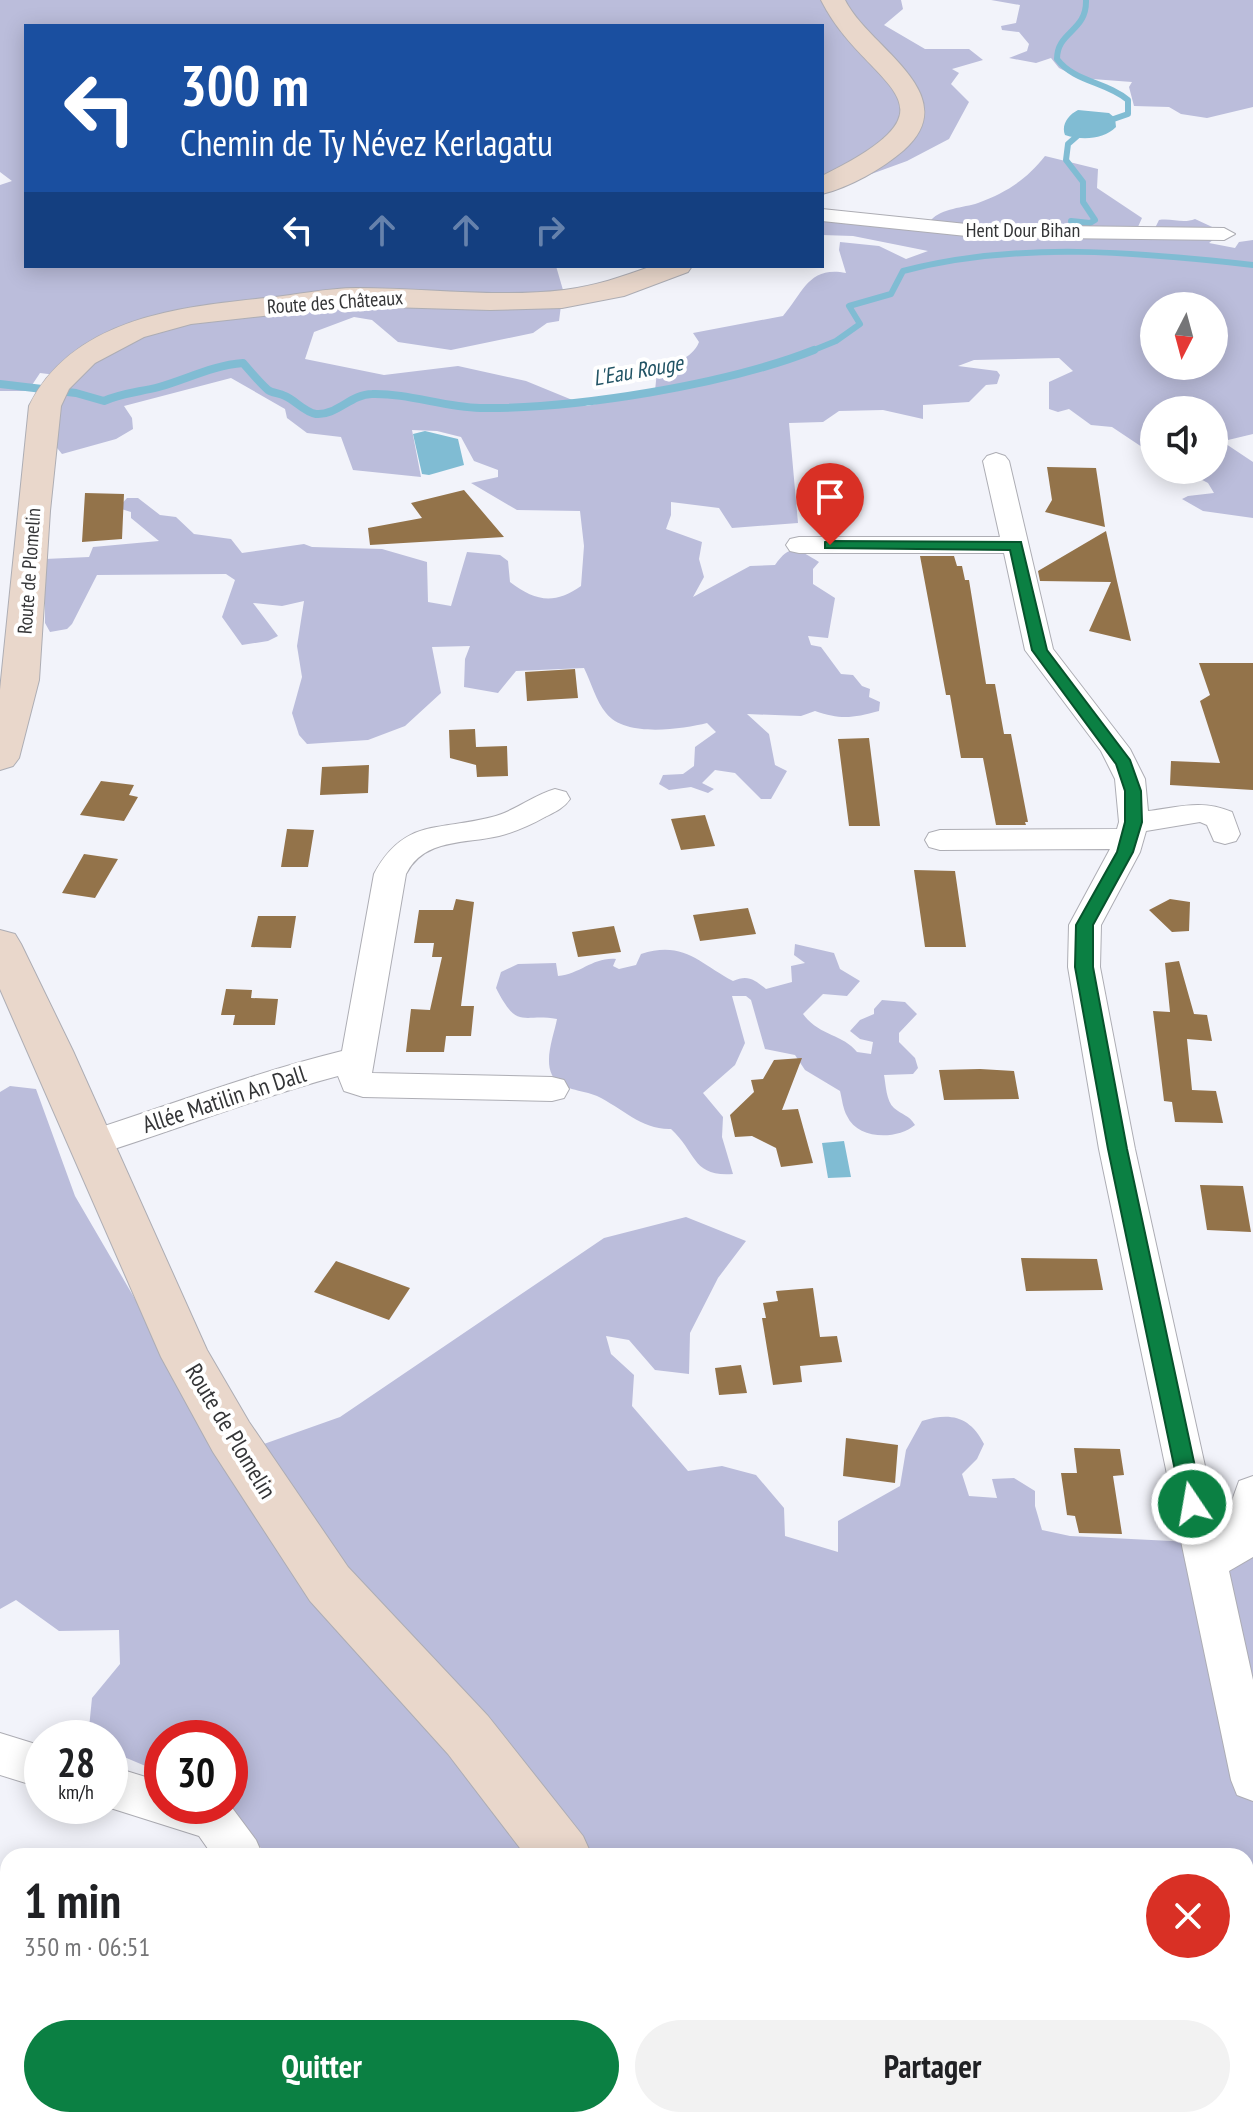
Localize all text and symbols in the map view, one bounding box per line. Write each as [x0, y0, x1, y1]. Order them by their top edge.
text: 300 m [180, 49, 309, 121]
icon: left [48, 56, 152, 160]
text: Chemin de Ty Névez Kerlagatu [180, 119, 553, 166]
icon: left [276, 208, 320, 252]
icon: ahead [360, 208, 404, 252]
icon: ahead [444, 208, 488, 252]
icon: right [528, 208, 572, 252]
street label: Hent Dour Bihan [966, 217, 1080, 243]
street label: Route des Châteaux [266, 284, 404, 320]
north arrow [1140, 292, 1228, 380]
map controls [1140, 292, 1228, 484]
water label: L'Eau Rouge [591, 348, 687, 392]
button: sound [1140, 396, 1228, 484]
pin [796, 463, 864, 545]
icon: arrive [808, 475, 852, 519]
street label: Route de Plomelin [12, 507, 46, 635]
street label: Allée Matilin An Dall [138, 1058, 310, 1140]
street label: Route de Plomelin [179, 1358, 283, 1504]
position arrow [1150, 1462, 1234, 1546]
speed limit sign: 30 [144, 1720, 248, 1824]
text: 28 [57, 1736, 95, 1788]
text: km/h [58, 1779, 94, 1805]
text: 1 min [24, 1869, 121, 1931]
button: close [1146, 1874, 1230, 1958]
text: 350 m · 06:51 [24, 1930, 150, 1963]
button: Quitter [24, 2020, 619, 2112]
button: Partager [635, 2020, 1230, 2112]

